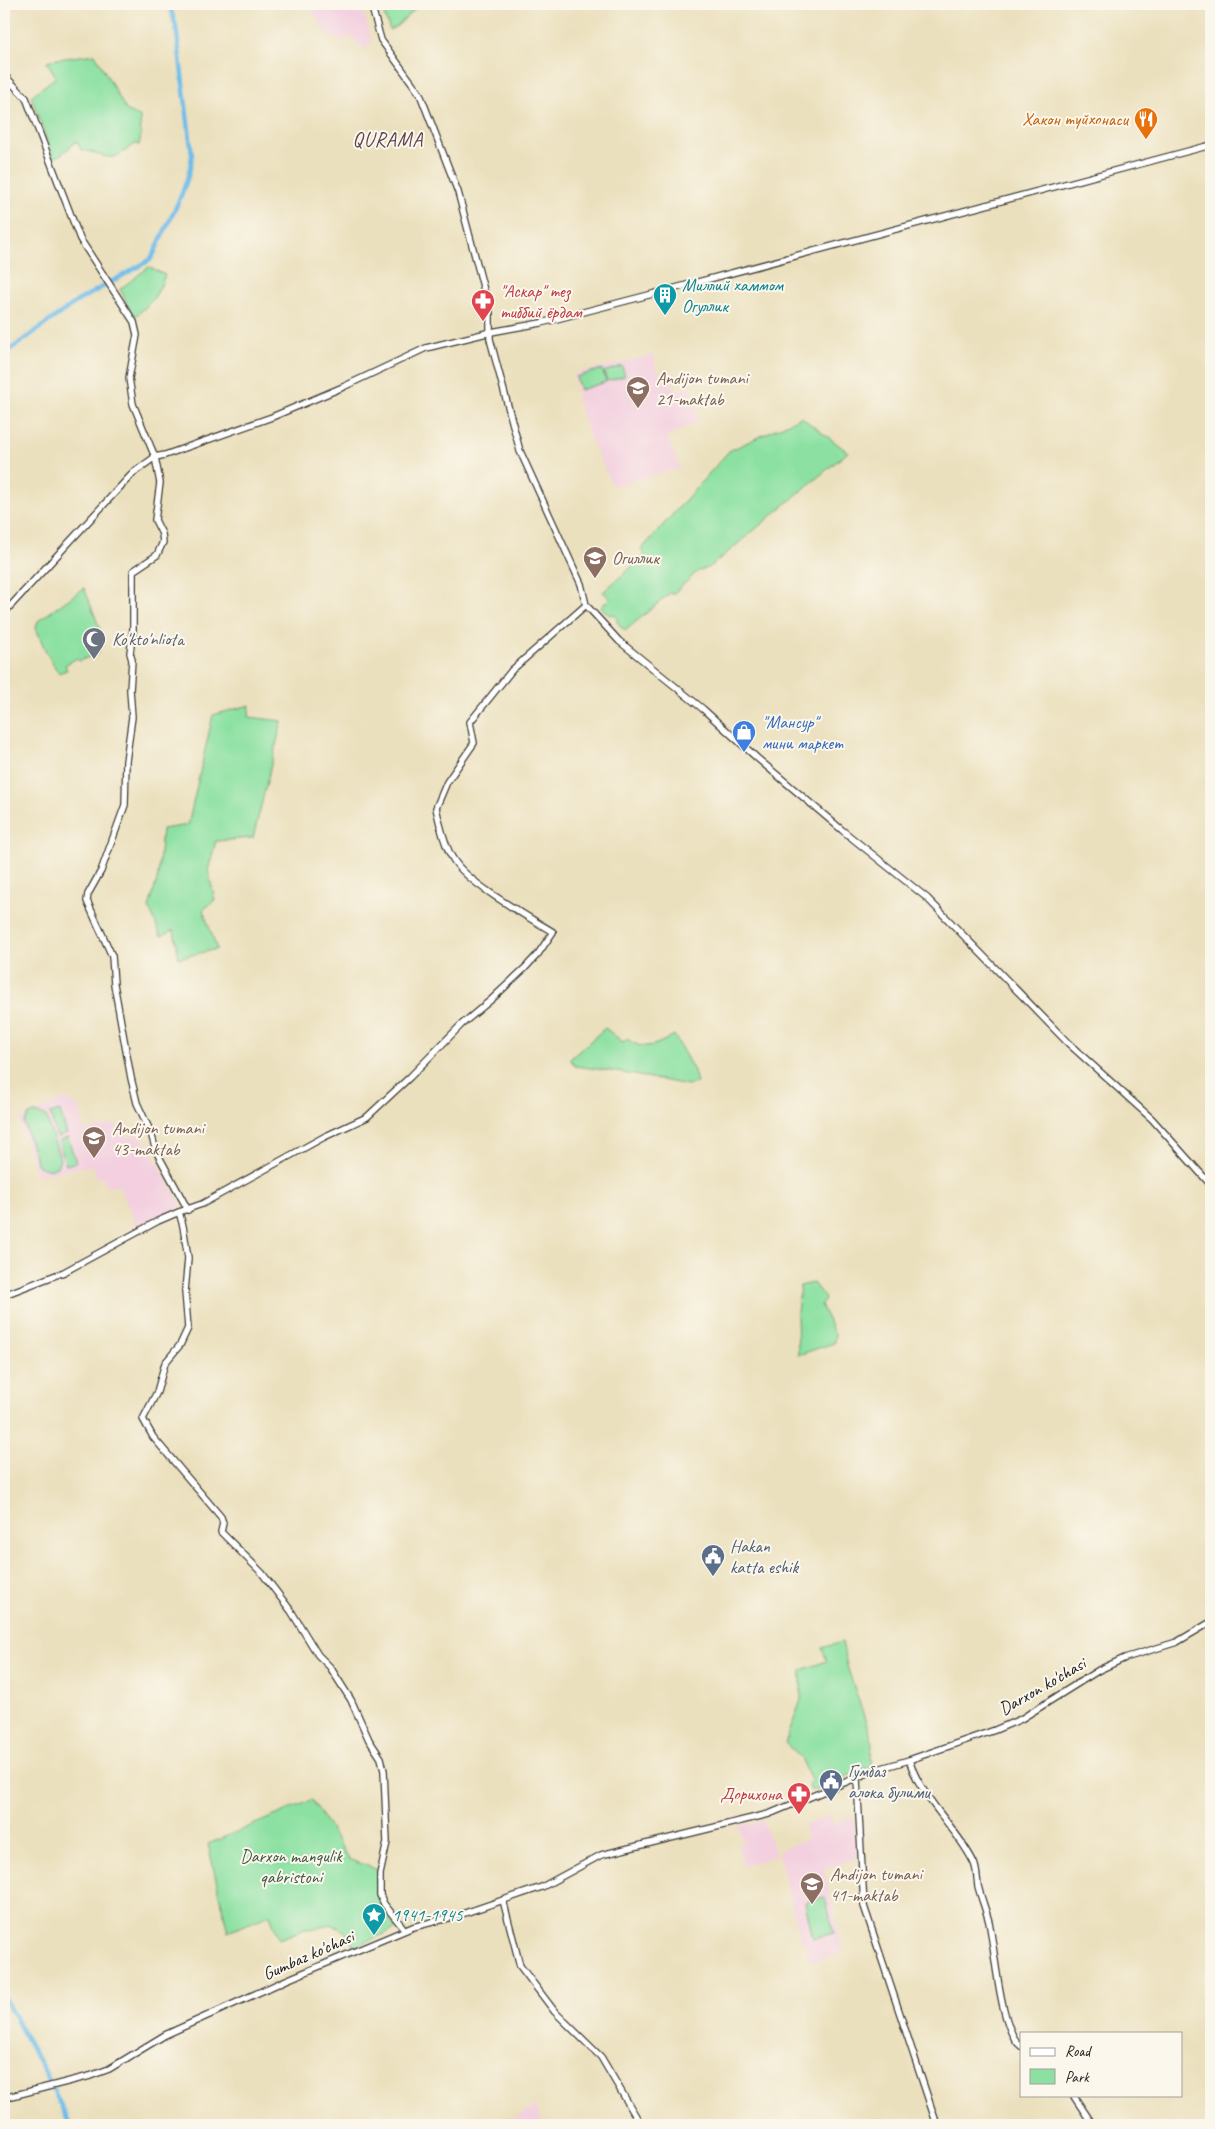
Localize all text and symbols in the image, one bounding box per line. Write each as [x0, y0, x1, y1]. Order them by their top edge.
restaurant icon: Хакон туйхонаси [1133, 106, 1159, 140]
place label: Хакон туйхонаси [1022, 108, 1130, 130]
district label: QURAMA [353, 127, 423, 152]
place label: Миллий хаммом Огуллик [682, 274, 785, 317]
place label: "Аскар" тез тиббий ёрдам [500, 280, 583, 323]
building icon: Миллий хаммом Огуллик [652, 282, 678, 316]
pharmacy icon: "Аскар" тез тиббий ёрдам [470, 288, 496, 322]
place label: Andijon tumani 21-maktab [656, 367, 751, 410]
school or university icon: Andijon tumani 21-maktab [625, 375, 651, 409]
school or university icon: Огиллик [582, 545, 608, 579]
place label: Огиллик [612, 547, 661, 569]
mosque icon: Ko'kto'nliota [81, 626, 107, 660]
place label: Ko'kto'nliota [112, 628, 185, 650]
place label: "Мансур" мини маркет [762, 711, 844, 754]
shop icon: "Мансур" мини маркет [731, 719, 757, 753]
place label: Andijon tumani 43-maktab [112, 1117, 207, 1160]
school or university icon: Andijon tumani 43-maktab [81, 1125, 107, 1159]
place label: Hakan katta eshik [730, 1535, 799, 1578]
public building icon: Hakan katta eshik [700, 1543, 726, 1577]
street label: Darxon ko'chasi [995, 1651, 1092, 1720]
place label: Гумбаз алока булими [848, 1760, 931, 1803]
public building icon: Гумбаз алока булими [818, 1768, 844, 1802]
pharmacy icon: Дорихона [786, 1781, 812, 1815]
place label: Дорихона [720, 1783, 783, 1805]
park label: Darxon mangulik qabristoni [240, 1845, 343, 1888]
place label: Andijon tumani 41-maktab [830, 1863, 925, 1906]
school or university icon: Andijon tumani 41-maktab [799, 1871, 825, 1905]
place icon: 1941-1945 [361, 1902, 387, 1936]
place label: 1941-1945 [392, 1904, 464, 1926]
street label: Gumbaz ko'chasi [259, 1924, 359, 1985]
legend [1020, 2032, 1182, 2096]
text: Road [1065, 2042, 1092, 2061]
text: Park [1065, 2068, 1090, 2087]

